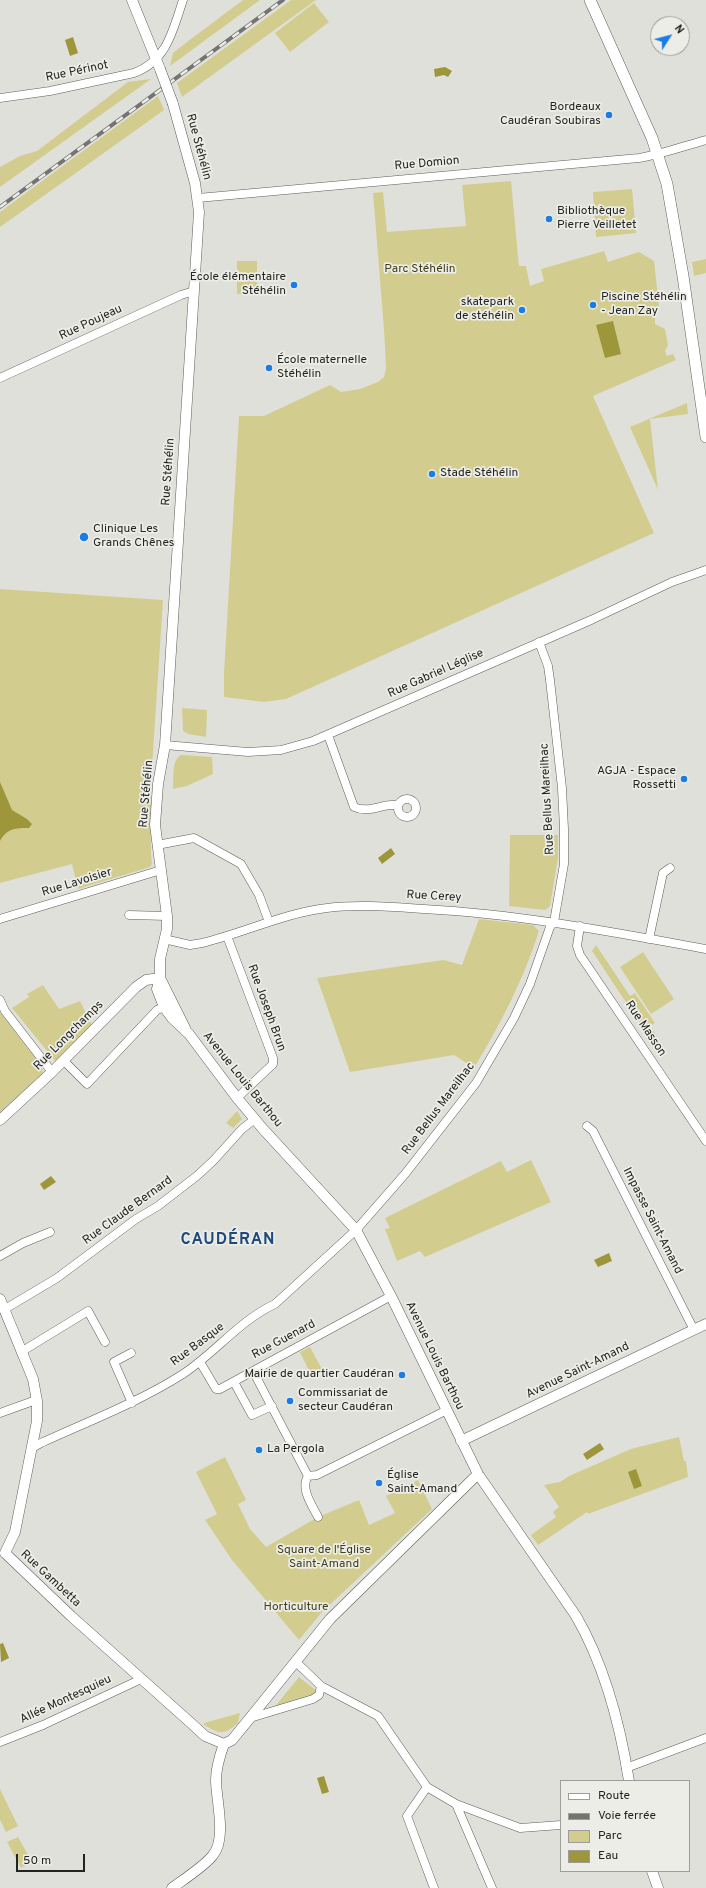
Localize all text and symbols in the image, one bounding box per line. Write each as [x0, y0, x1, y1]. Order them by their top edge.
north arrow [650, 16, 690, 56]
text: N [671, 22, 687, 37]
street label: Rue Périnot [44, 58, 110, 86]
place label: Bordeaux Caudéran Soubiras [500, 101, 601, 129]
marker: Bordeaux Caudéran Soubiras [604, 110, 614, 120]
street label: Rue Stéhélin [182, 112, 214, 182]
street label: Rue Domion [394, 154, 460, 174]
place label: Bibliothèque Pierre Veilletet [557, 205, 637, 233]
marker: Bibliothèque Pierre Veilletet [544, 214, 554, 224]
park label: Parc Stéhélin [384, 263, 456, 277]
place label: École élémentaire Stéhélin [190, 271, 286, 299]
marker: École élémentaire Stéhélin [289, 280, 299, 290]
place label: Piscine Stéhélin - Jean Zay [601, 291, 687, 319]
place label: skatepark de stéhélin [455, 296, 514, 324]
marker: Piscine Stéhélin - Jean Zay [588, 300, 598, 310]
street label: Rue Poujeau [57, 302, 125, 344]
marker: skatepark de stéhélin [517, 305, 527, 315]
place label: École maternelle Stéhélin [277, 354, 367, 382]
marker: École maternelle Stéhélin [264, 363, 274, 373]
street label: Rue Stéhélin [159, 438, 179, 506]
place label: Stade Stéhélin [440, 467, 518, 481]
marker: Stade Stéhélin [427, 469, 437, 479]
place label: Clinique Les Grands Chênes [93, 523, 174, 551]
marker: Clinique Les Grands Chênes [78, 531, 90, 543]
street label: Rue Gabriel Léglise [386, 646, 486, 702]
street label: Rue Bellus Mareilhac [538, 743, 558, 855]
street label: Rue Stéhélin [137, 759, 157, 829]
place label: AGJA - Espace Rossetti [597, 765, 676, 793]
marker: AGJA - Espace Rossetti [679, 774, 689, 784]
street label: Rue Lavoisier [40, 866, 114, 900]
street label: Rue Cerey [406, 888, 462, 906]
street label: Rue Joseph Brun [244, 963, 288, 1053]
street label: Rue Longchamps [31, 998, 107, 1074]
street label: Rue Masson [621, 998, 669, 1060]
street label: Avenue Louis Barthou [199, 1029, 285, 1131]
street label: Rue Bellus Mareilhac [400, 1060, 478, 1158]
street label: Impasse Saint-Amand [619, 1165, 685, 1277]
street label: Rue Claude Bernard [80, 1174, 176, 1248]
district label: CAUDÉRAN [180, 1231, 276, 1251]
street label: Avenue Louis Barthou [402, 1300, 466, 1412]
street label: Rue Guenard [250, 1317, 318, 1363]
street label: Rue Basque [168, 1320, 228, 1370]
street label: Avenue Saint-Amand [524, 1340, 632, 1402]
place label: Mairie de quartier Caudéran [244, 1368, 394, 1382]
marker: Mairie de quartier Caudéran [397, 1370, 407, 1380]
place label: Commissariat de secteur Caudéran [298, 1387, 393, 1415]
marker: Commissariat de secteur Caudéran [285, 1396, 295, 1406]
place label: La Pergola [267, 1443, 324, 1457]
marker: La Pergola [254, 1445, 264, 1455]
place label: Église Saint-Amand [387, 1469, 457, 1497]
marker: Église Saint-Amand [374, 1478, 384, 1488]
park label: Square de l'Église Saint-Amand [277, 1544, 371, 1572]
street label: Rue Gambetta [17, 1547, 83, 1611]
park label: Horticulture [264, 1601, 328, 1615]
street label: Allée Montesquieu [18, 1673, 114, 1727]
legend [560, 1780, 690, 1872]
text: Route [598, 1788, 630, 1804]
text: Voie ferrée [598, 1808, 656, 1824]
text: Parc [598, 1828, 622, 1844]
scale bar [18, 1846, 87, 1872]
text: Eau [598, 1848, 618, 1864]
text: 50 m [23, 1853, 51, 1869]

